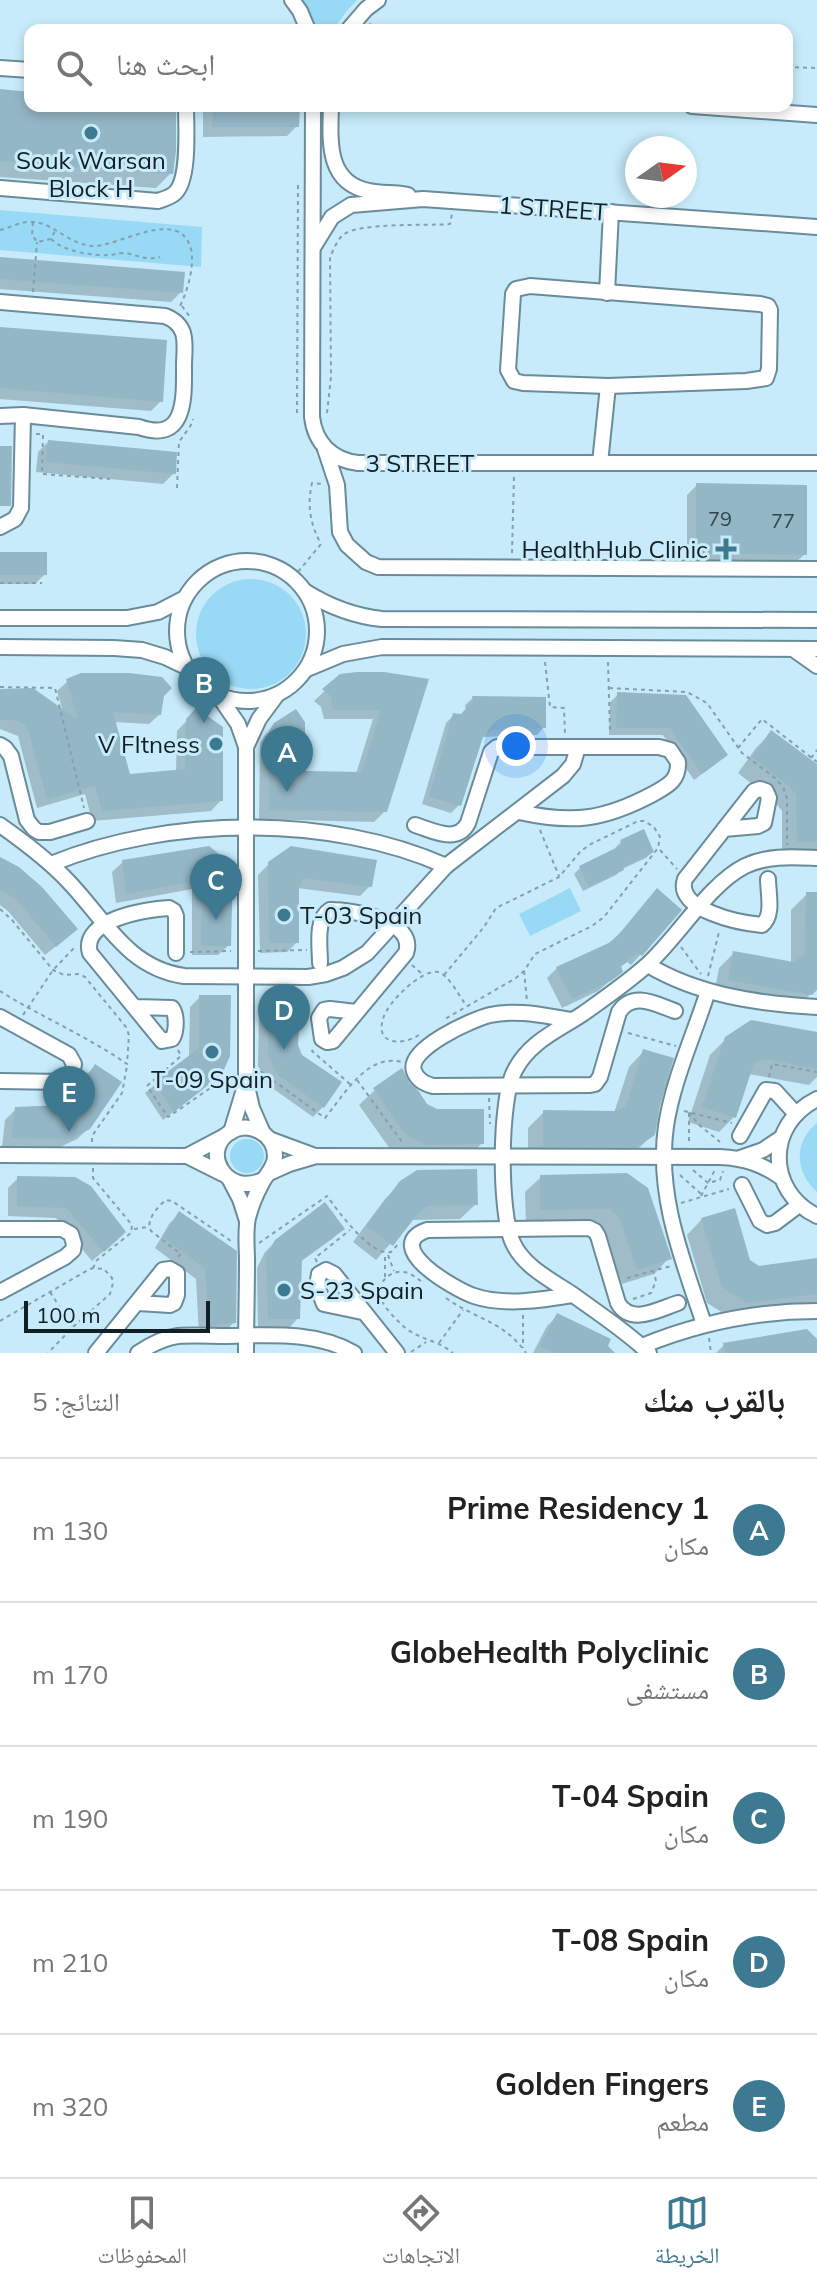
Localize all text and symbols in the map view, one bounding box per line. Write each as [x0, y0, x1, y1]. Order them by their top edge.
search box [24, 24, 793, 112]
text: ابحث هنا [116, 45, 215, 83]
icon: search [52, 46, 96, 90]
marker: Souk Warsan Block H [82, 124, 100, 142]
north arrow [625, 136, 697, 208]
place label: Souk Warsan Block H [16, 145, 166, 203]
street label: 1 STREET [498, 189, 609, 227]
street label: 3 STREET [366, 448, 475, 478]
house number: 79 [708, 506, 732, 531]
house number: 77 [771, 508, 795, 533]
place label: HealthHub Clinic [522, 534, 708, 564]
marker: HealthHub Clinic [715, 538, 737, 560]
pin: B [178, 657, 230, 723]
pin: A [261, 726, 313, 792]
your location [496, 726, 536, 766]
place label: V FItness [98, 729, 200, 759]
marker: V FItness [207, 735, 225, 753]
pin: C [190, 854, 242, 920]
place label: T-03 Spain [300, 900, 422, 930]
marker: T-03 Spain [275, 906, 293, 924]
pin: D [258, 984, 310, 1050]
marker: T-09 Spain [203, 1043, 221, 1061]
place label: T-09 Spain [151, 1064, 273, 1094]
pin: E [43, 1066, 95, 1132]
place label: S-23 Spain [300, 1275, 424, 1305]
marker: S-23 Spain [275, 1281, 293, 1299]
scale bar [24, 1297, 210, 1333]
text: 100 m [36, 1301, 101, 1329]
text: بالقرب منك [643, 1378, 785, 1421]
text: النتائج: 5 [32, 1385, 120, 1418]
text: Prime Residency 1 [447, 1489, 709, 1527]
text: 130 m [32, 1514, 108, 1547]
text: A [749, 1514, 769, 1547]
text: مكان [663, 1529, 709, 1562]
text: GlobeHealth Polyclinic [390, 1633, 709, 1671]
text: 170 m [32, 1658, 108, 1691]
text: B [750, 1658, 768, 1691]
text: مستشفى [625, 1673, 709, 1706]
text: T-04 Spain [552, 1777, 709, 1815]
text: 190 m [32, 1802, 108, 1835]
text: C [750, 1802, 768, 1835]
text: مكان [663, 1817, 709, 1850]
text: T-08 Spain [552, 1921, 709, 1959]
text: 210 m [32, 1946, 108, 1979]
text: D [749, 1946, 769, 1979]
text: مكان [663, 1961, 709, 1994]
text: Golden Fingers [495, 2065, 709, 2103]
text: 320 m [32, 2090, 108, 2123]
text: E [751, 2090, 767, 2123]
text: مطعم [656, 2105, 709, 2138]
tab: المحفوظات [97, 2191, 187, 2277]
tab: الاتجاهات [382, 2191, 460, 2277]
tab: الخريطة [655, 2191, 720, 2277]

